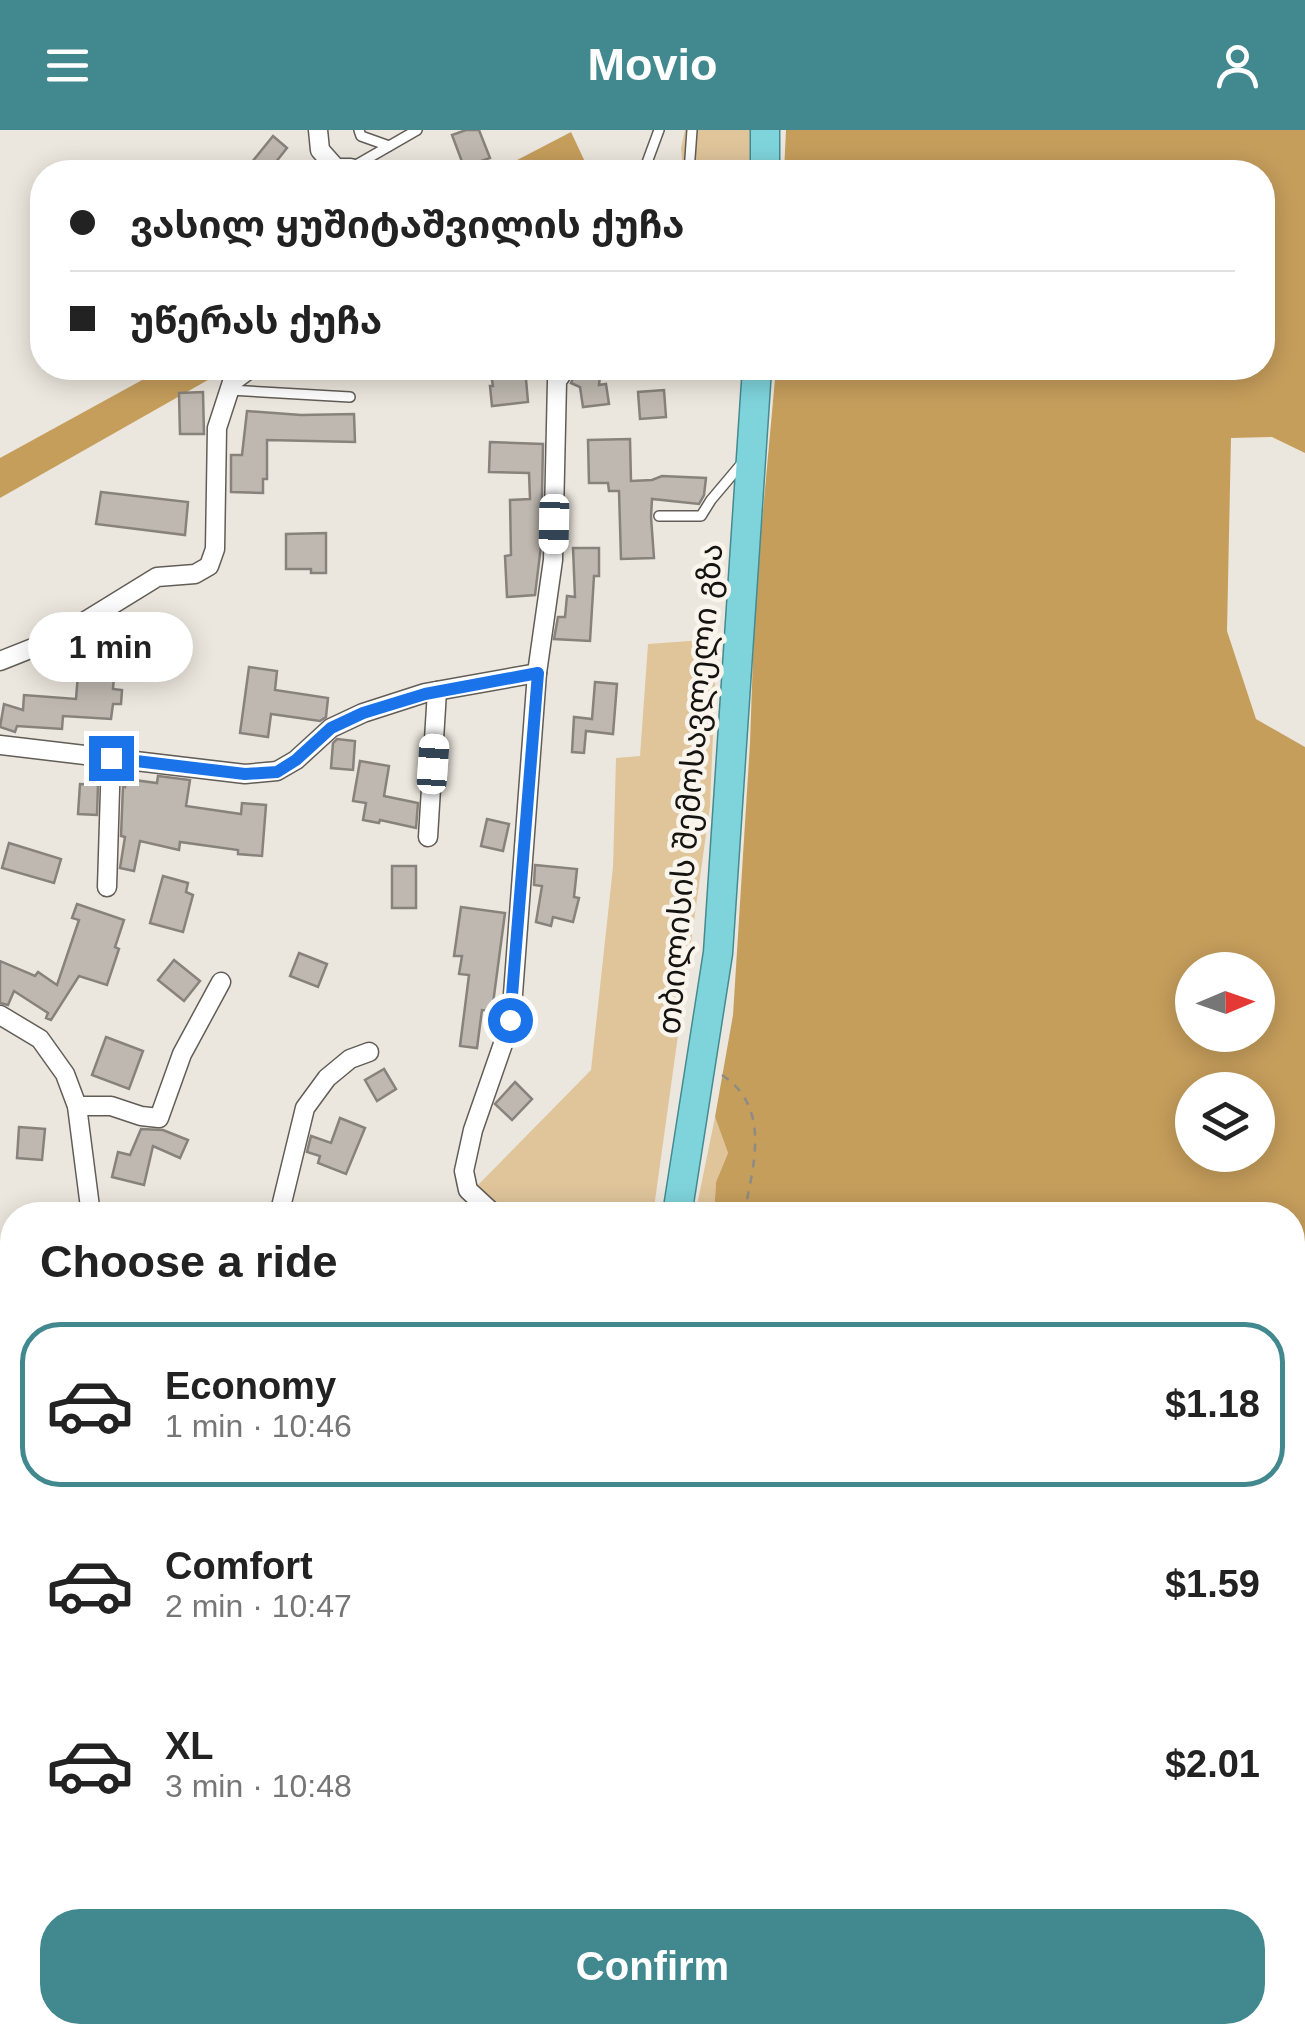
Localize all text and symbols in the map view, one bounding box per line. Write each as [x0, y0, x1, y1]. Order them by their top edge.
icon: menu [40, 38, 95, 93]
icon: person [1210, 38, 1265, 93]
text: Movio [588, 39, 718, 90]
text: ვასილ ყუშიტაშვილის ქუჩა [130, 204, 684, 246]
text: უწერას ქუჩა [130, 300, 382, 342]
car [538, 494, 570, 554]
street label: თბილისის შემოსავლელი გზა [651, 542, 731, 1036]
callout: 1 min [28, 613, 194, 683]
text: 1 min [69, 629, 152, 665]
car [416, 733, 450, 795]
route end [89, 736, 134, 781]
north arrow [1175, 952, 1275, 1052]
map controls [1175, 952, 1275, 1172]
route start [488, 998, 533, 1043]
button: layers [1175, 1072, 1275, 1172]
text: Choose a ride [40, 1236, 338, 1287]
icon: car [45, 1360, 135, 1450]
text: Economy [165, 1365, 336, 1407]
text: $1.18 [1165, 1383, 1260, 1425]
text: 1 min · 10:46 [165, 1408, 352, 1444]
icon: car [45, 1540, 135, 1630]
text: Comfort [165, 1545, 313, 1587]
text: $1.59 [1165, 1563, 1260, 1605]
text: 2 min · 10:47 [165, 1588, 352, 1624]
icon: car [45, 1720, 135, 1810]
text: XL [165, 1725, 214, 1767]
text: $2.01 [1165, 1743, 1260, 1785]
text: 3 min · 10:48 [165, 1768, 352, 1804]
button: Confirm [40, 1909, 1265, 2024]

